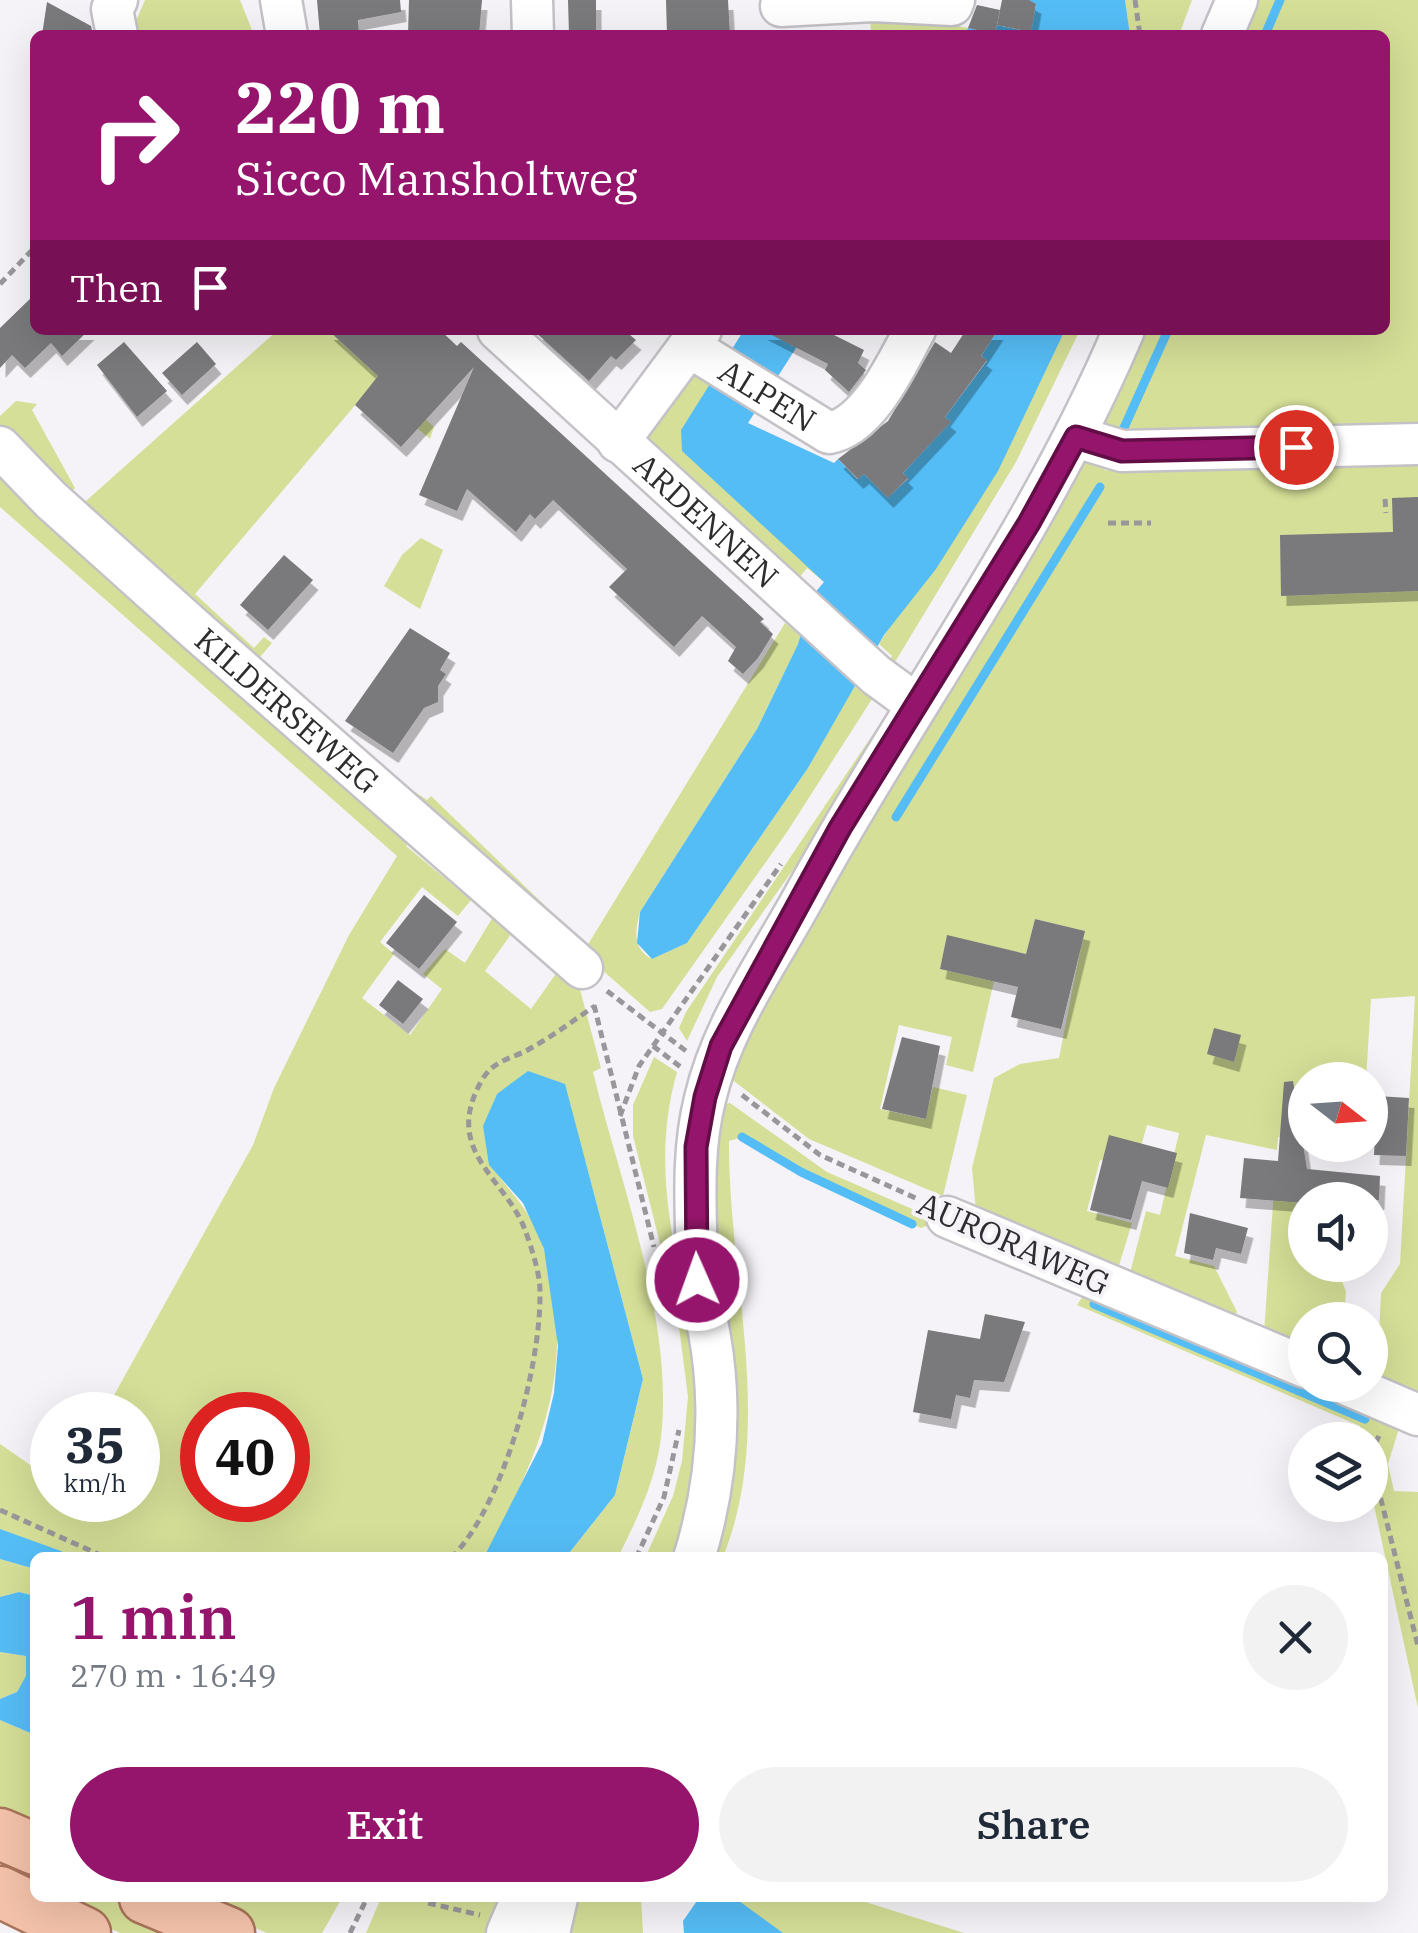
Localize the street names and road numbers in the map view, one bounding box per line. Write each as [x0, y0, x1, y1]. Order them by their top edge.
street label: ALPEN [711, 349, 824, 441]
street label: ARDENNEN [625, 443, 788, 597]
street label: KILDERSEWEG [187, 618, 388, 802]
street label: AURORAWEG [911, 1182, 1117, 1304]

